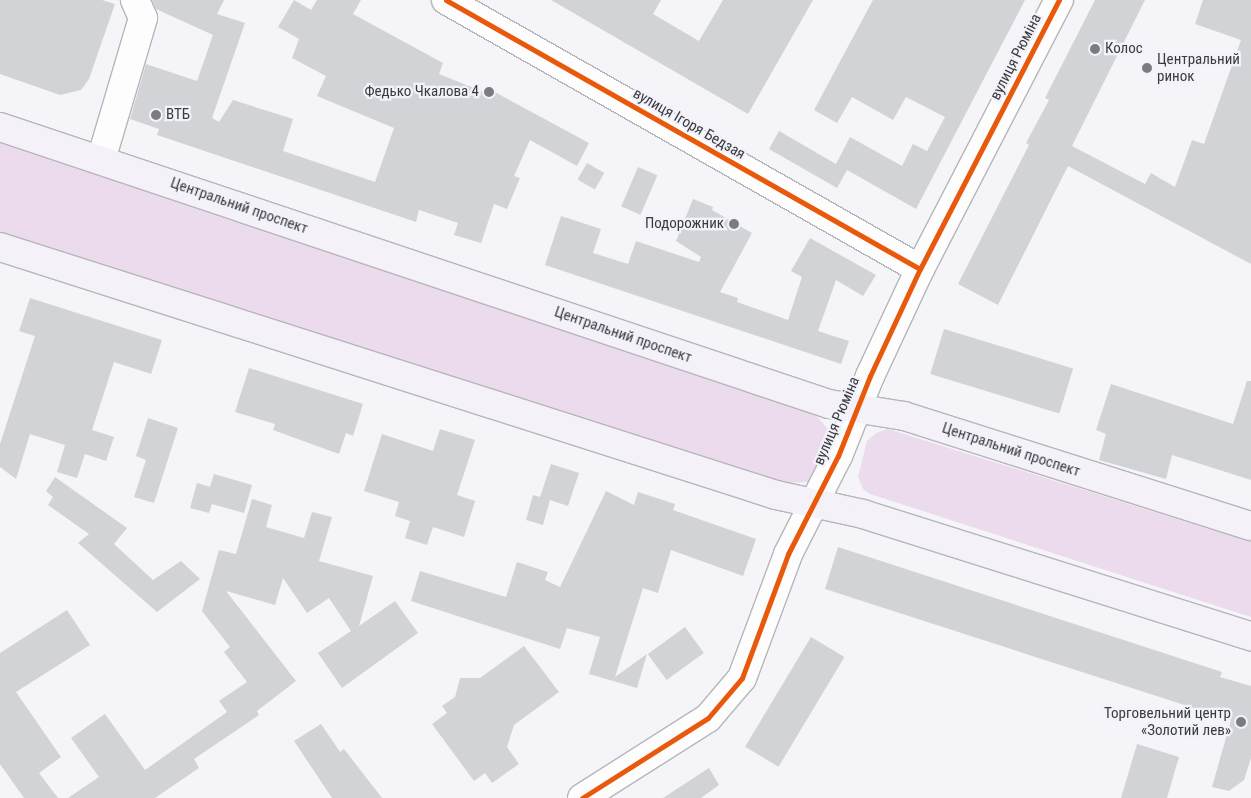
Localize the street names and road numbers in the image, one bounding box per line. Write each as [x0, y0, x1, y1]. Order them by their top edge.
street label: вулиця Рюміна [987, 11, 1045, 103]
street label: вулиця Ігоря Бедзая [630, 85, 748, 163]
street label: Центральний проспект [168, 174, 310, 238]
street label: Центральний проспект [552, 303, 694, 367]
street label: вулиця Рюміна [810, 374, 864, 468]
street label: Центральний проспект [940, 419, 1082, 481]

